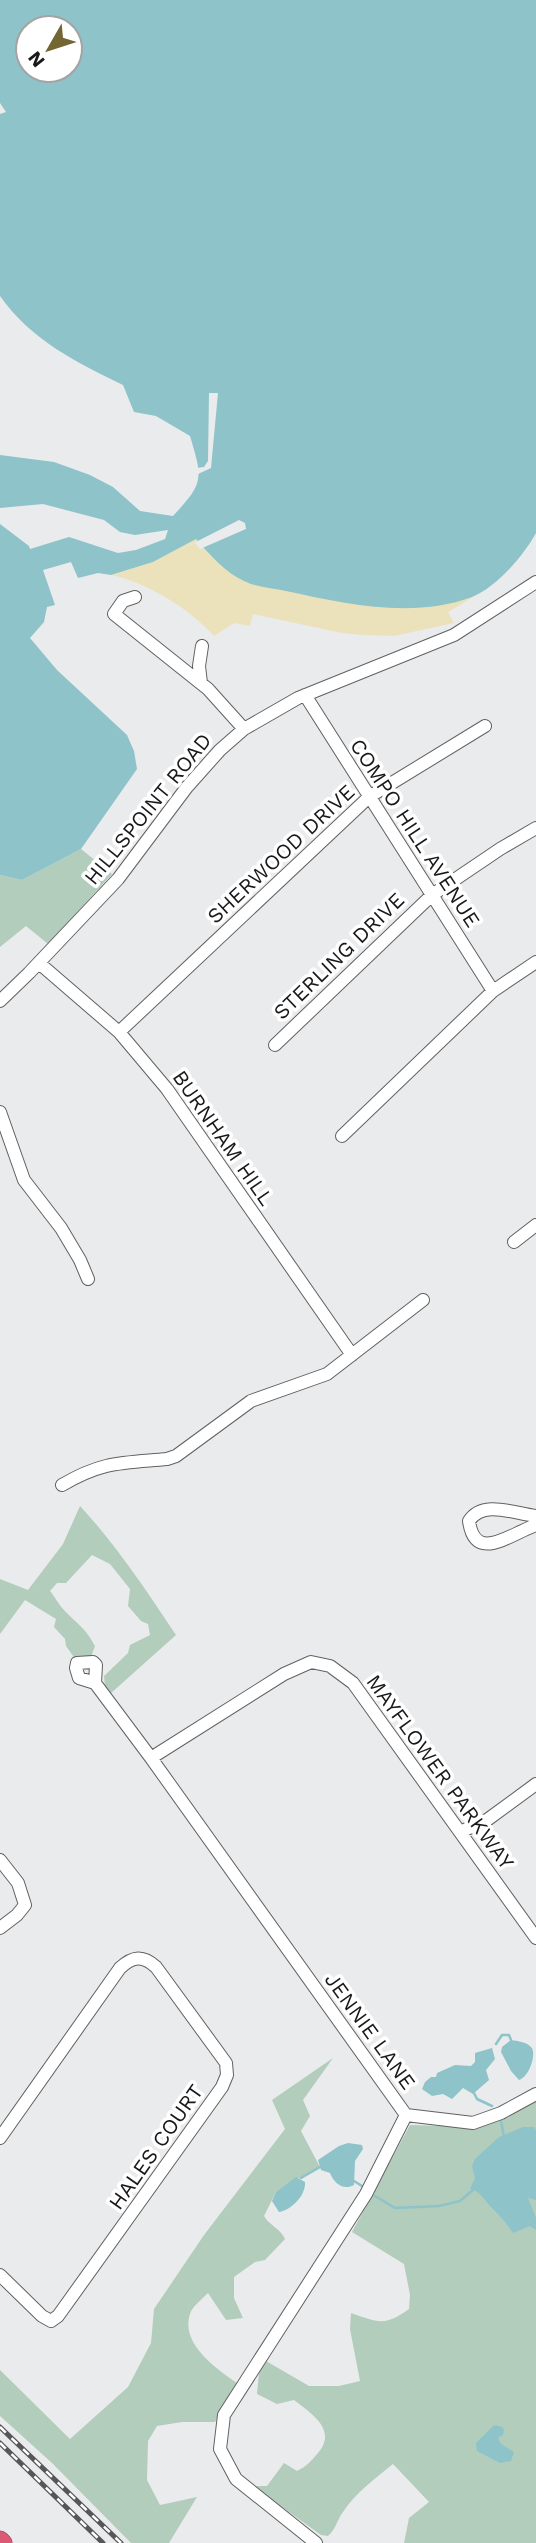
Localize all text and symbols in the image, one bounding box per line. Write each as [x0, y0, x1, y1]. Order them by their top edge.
north arrow [14, 14, 84, 84]
text: N [23, 47, 50, 72]
street label: HILLSPOINT ROAD [79, 728, 216, 889]
street label: COMPO HILL AVENUE [345, 734, 486, 932]
street label: SHERWOOD DRIVE [202, 779, 359, 928]
street label: STERLING DRIVE [268, 887, 409, 1024]
street label: BURNHAM HILL [168, 1065, 279, 1210]
street label: MAYFLOWER PARKWAY [361, 1670, 519, 1874]
street label: JENNIE LANE [320, 1967, 421, 2094]
street label: HALES COURT [103, 2079, 208, 2214]

